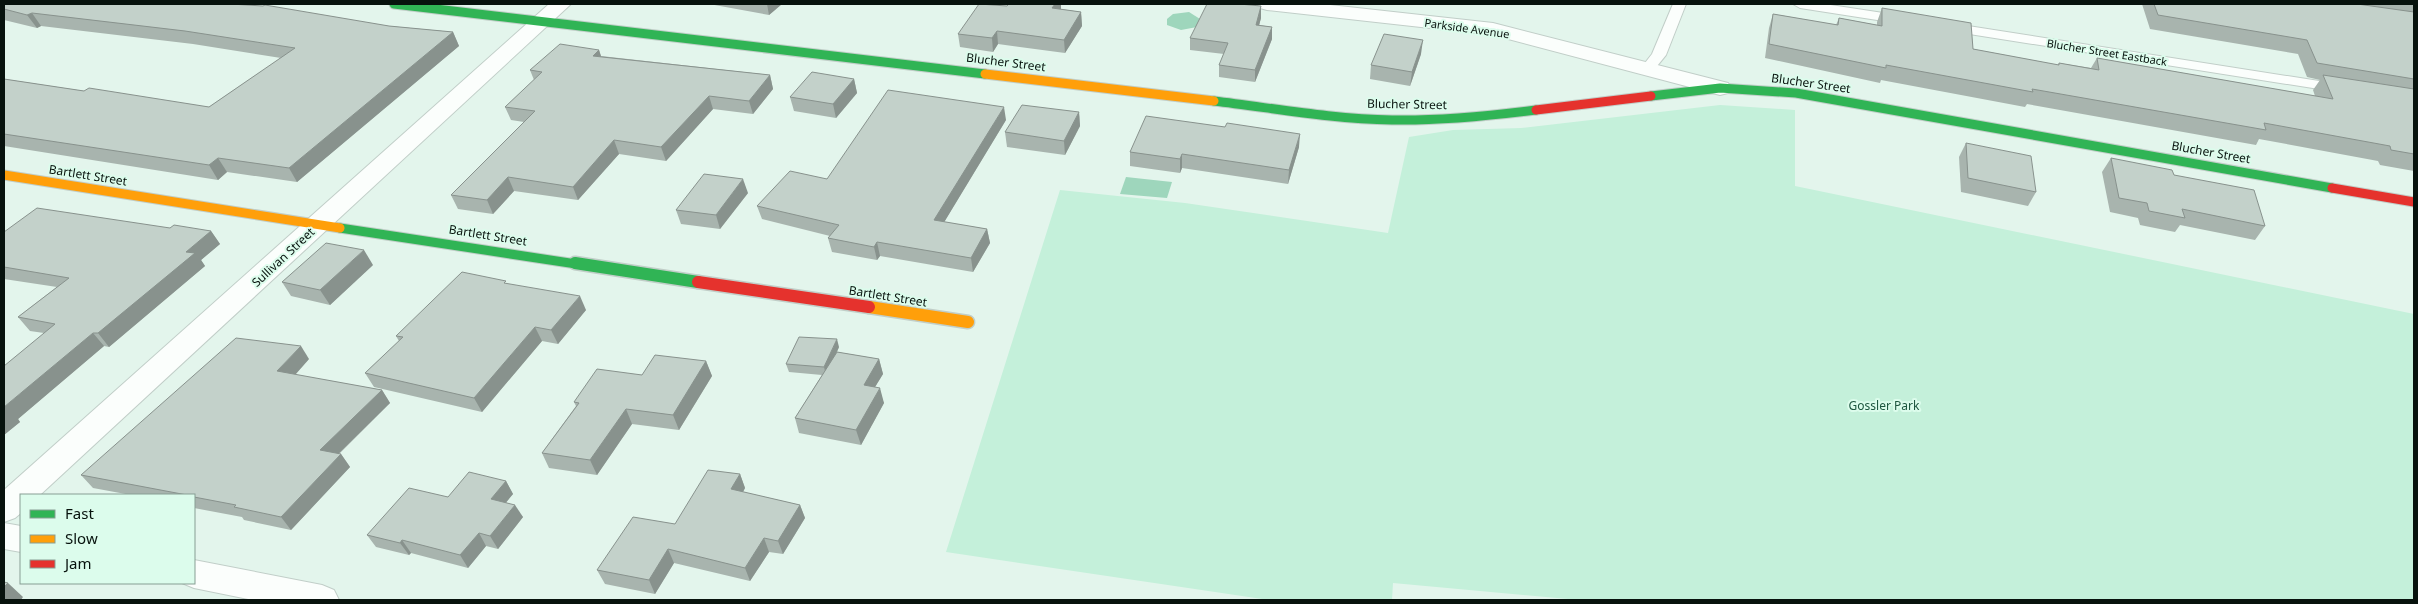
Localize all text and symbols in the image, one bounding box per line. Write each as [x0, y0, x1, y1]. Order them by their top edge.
street label: Parkside Avenue [1423, 15, 1511, 41]
street label: Blucher Street Eastback [2046, 35, 2168, 69]
street label: Blucher Street [965, 49, 1047, 75]
street label: Blucher Street [1770, 69, 1852, 97]
street label: Blucher Street [1367, 95, 1448, 113]
street label: Blucher Street [2170, 137, 2252, 167]
street label: Bartlett Street [48, 160, 129, 190]
street label: Bartlett Street [448, 220, 529, 250]
street label: Sullivan Street [248, 223, 319, 291]
street label: Bartlett Street [848, 281, 929, 311]
park label: Gossler Park [1849, 397, 1920, 414]
legend [20, 494, 195, 584]
text: Fast [65, 503, 94, 523]
text: Slow [65, 528, 98, 548]
text: Jam [63, 553, 92, 573]

